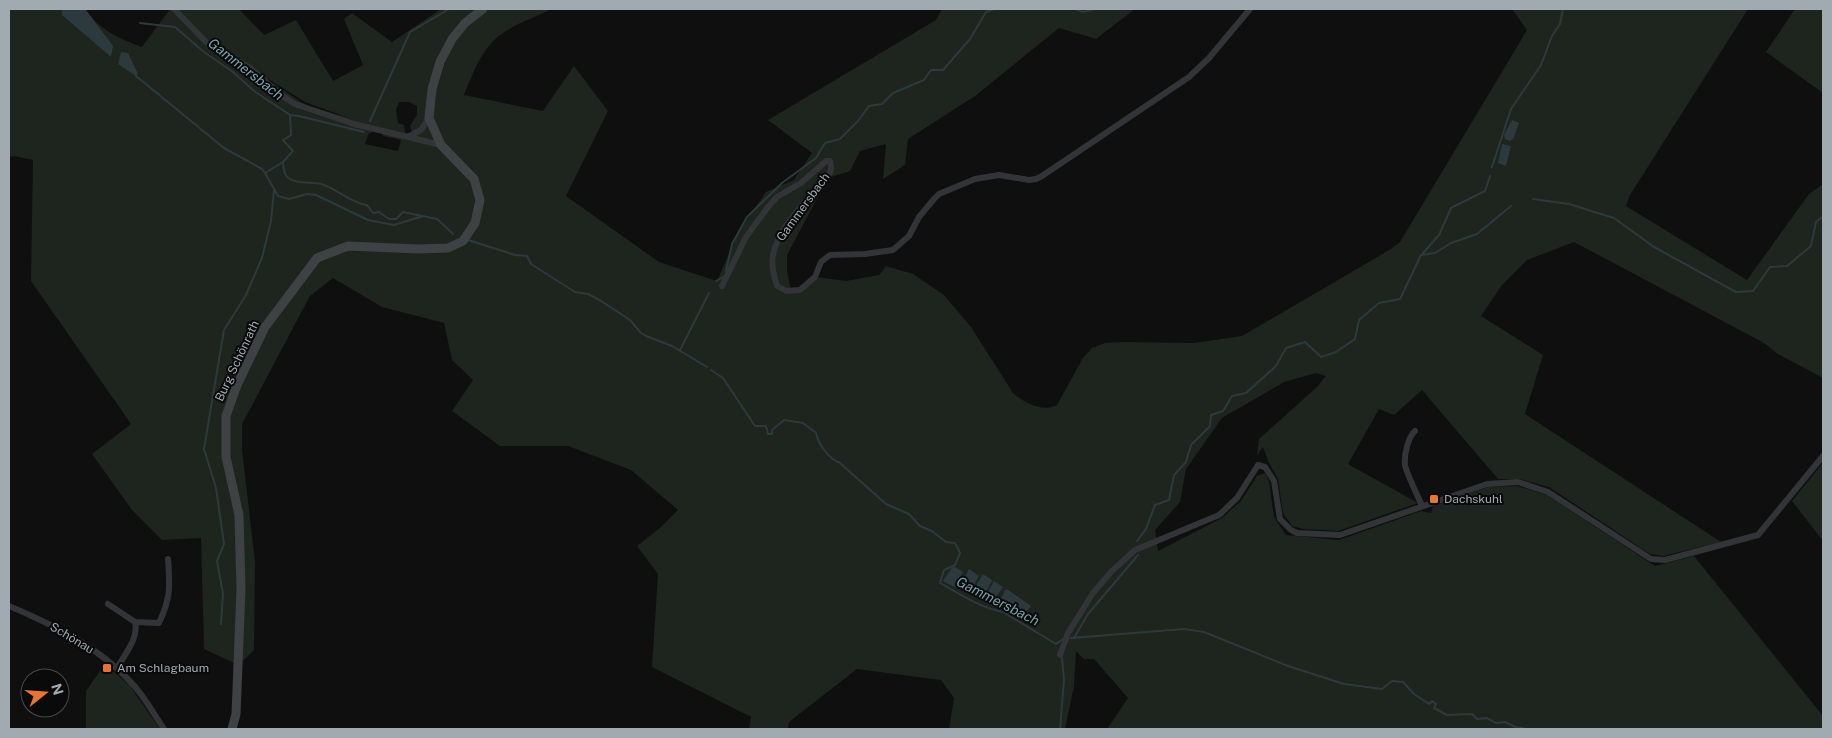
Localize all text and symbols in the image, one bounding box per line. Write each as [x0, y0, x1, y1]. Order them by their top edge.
water label: Gammersbach [205, 35, 287, 103]
street label: Gammersbach [774, 170, 832, 244]
street label: Burg Schönrath [212, 318, 262, 404]
place label: Dachskuhl [1444, 492, 1503, 506]
marker: Dachskuhl [1428, 493, 1440, 505]
water label: Gammersbach [954, 573, 1042, 629]
street label: Schönau [48, 619, 96, 657]
place label: Am Schlagbaum [117, 661, 209, 675]
marker: Am Schlagbaum [101, 662, 113, 674]
north arrow [20, 668, 70, 718]
text: N [48, 682, 67, 697]

